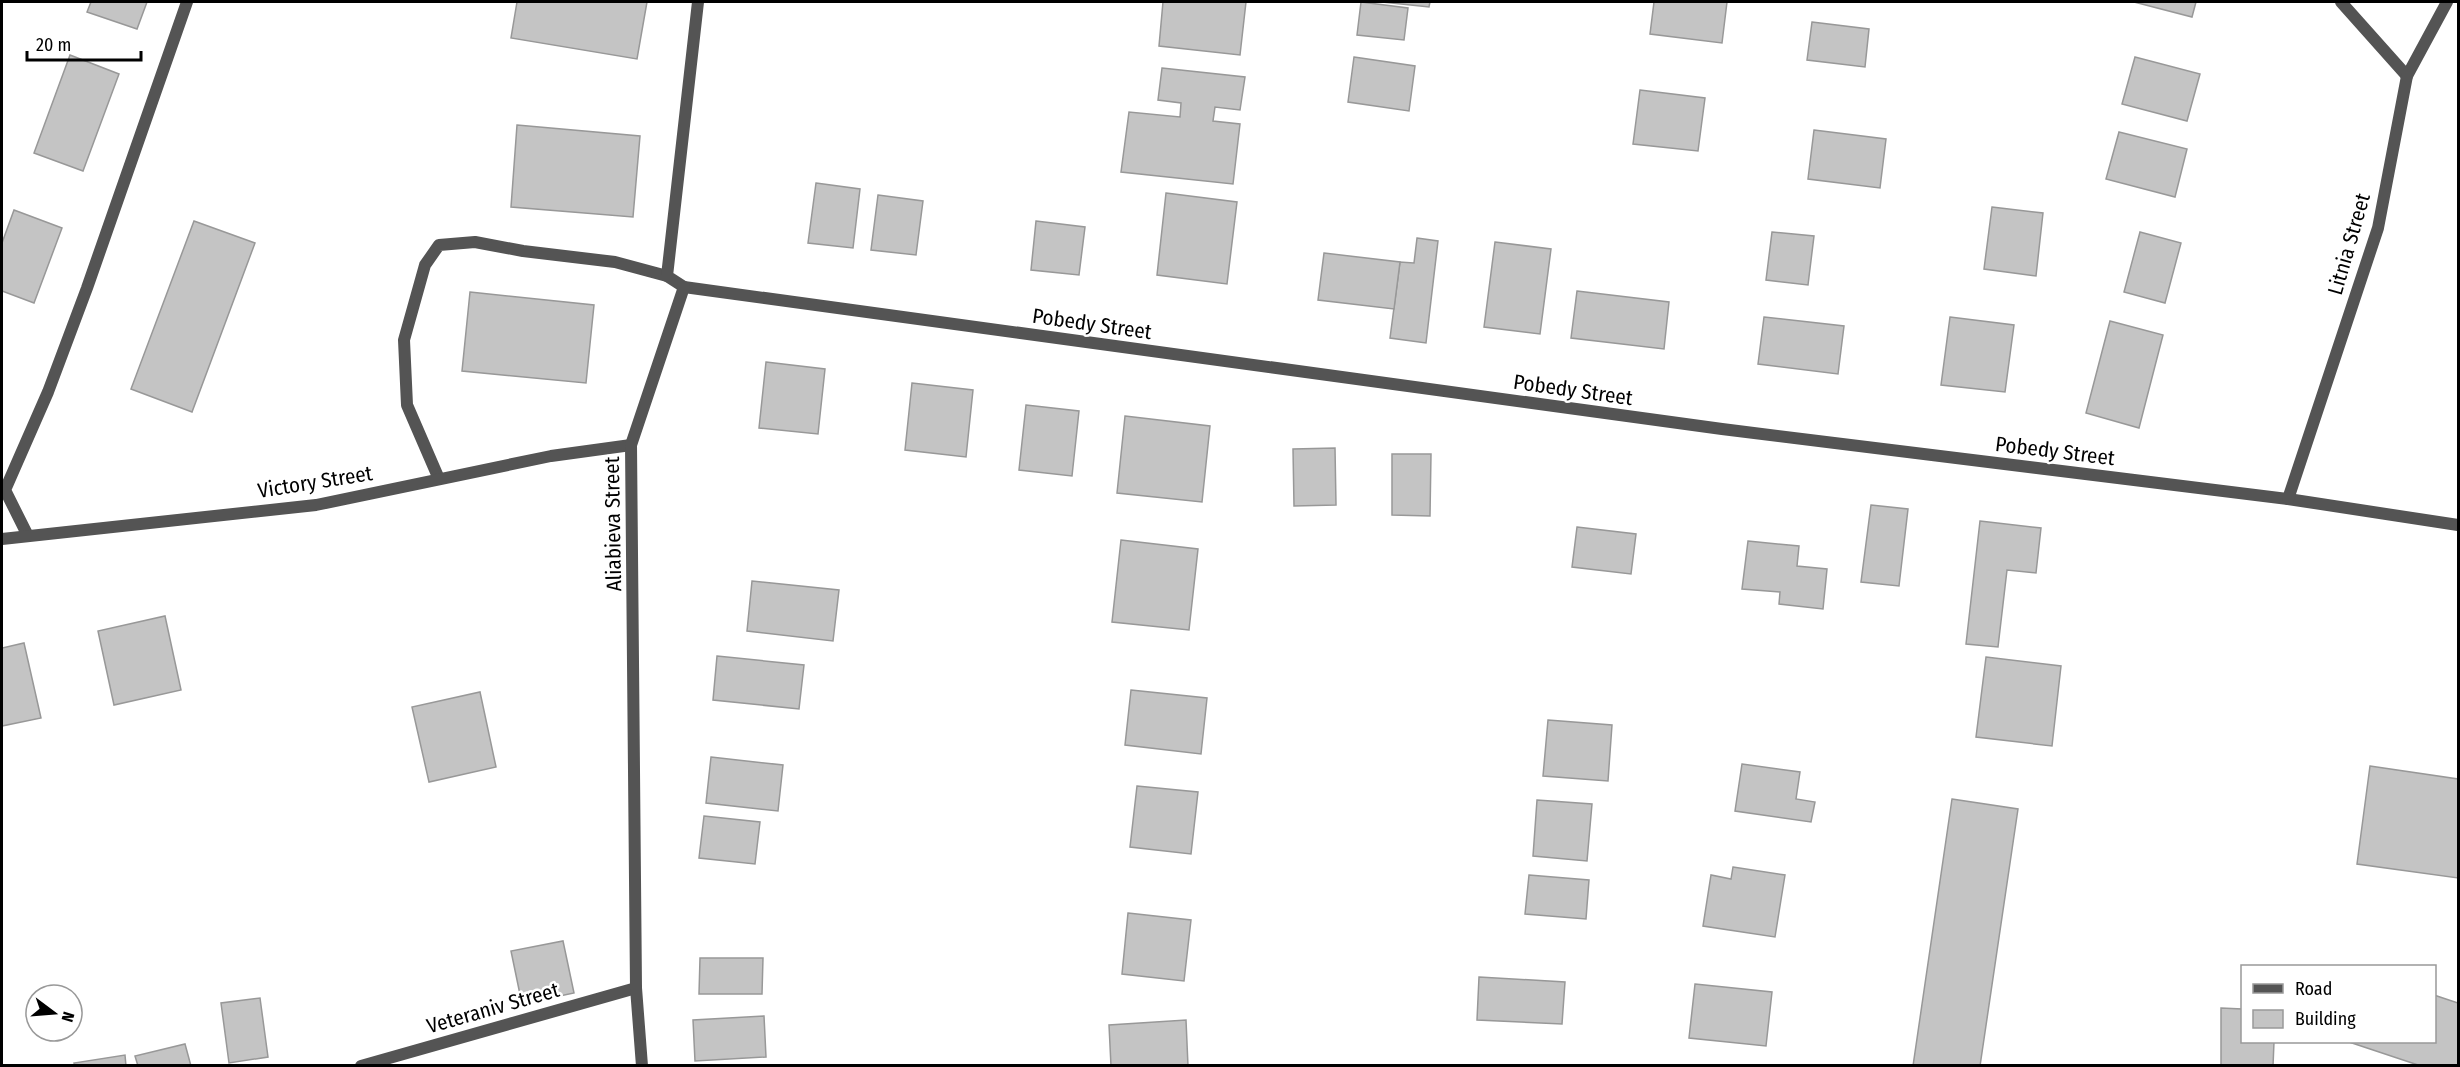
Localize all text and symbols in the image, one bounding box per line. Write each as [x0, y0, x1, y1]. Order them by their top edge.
scale bar [27, 24, 141, 62]
text: 20 m [36, 34, 71, 56]
street label: Litnia Street [2322, 190, 2376, 298]
street label: Pobedy Street [1031, 303, 1153, 345]
street label: Pobedy Street [1512, 369, 1634, 411]
street label: Pobedy Street [1994, 431, 2116, 471]
street label: Aliabieva Street [599, 456, 627, 592]
street label: Victory Street [256, 460, 374, 504]
legend [2241, 965, 2436, 1043]
street label: Veteraniv Street [424, 977, 562, 1039]
text: Road [2295, 978, 2332, 1000]
north arrow [24, 983, 84, 1043]
text: Building [2295, 1008, 2356, 1030]
text: N [57, 1010, 78, 1024]

